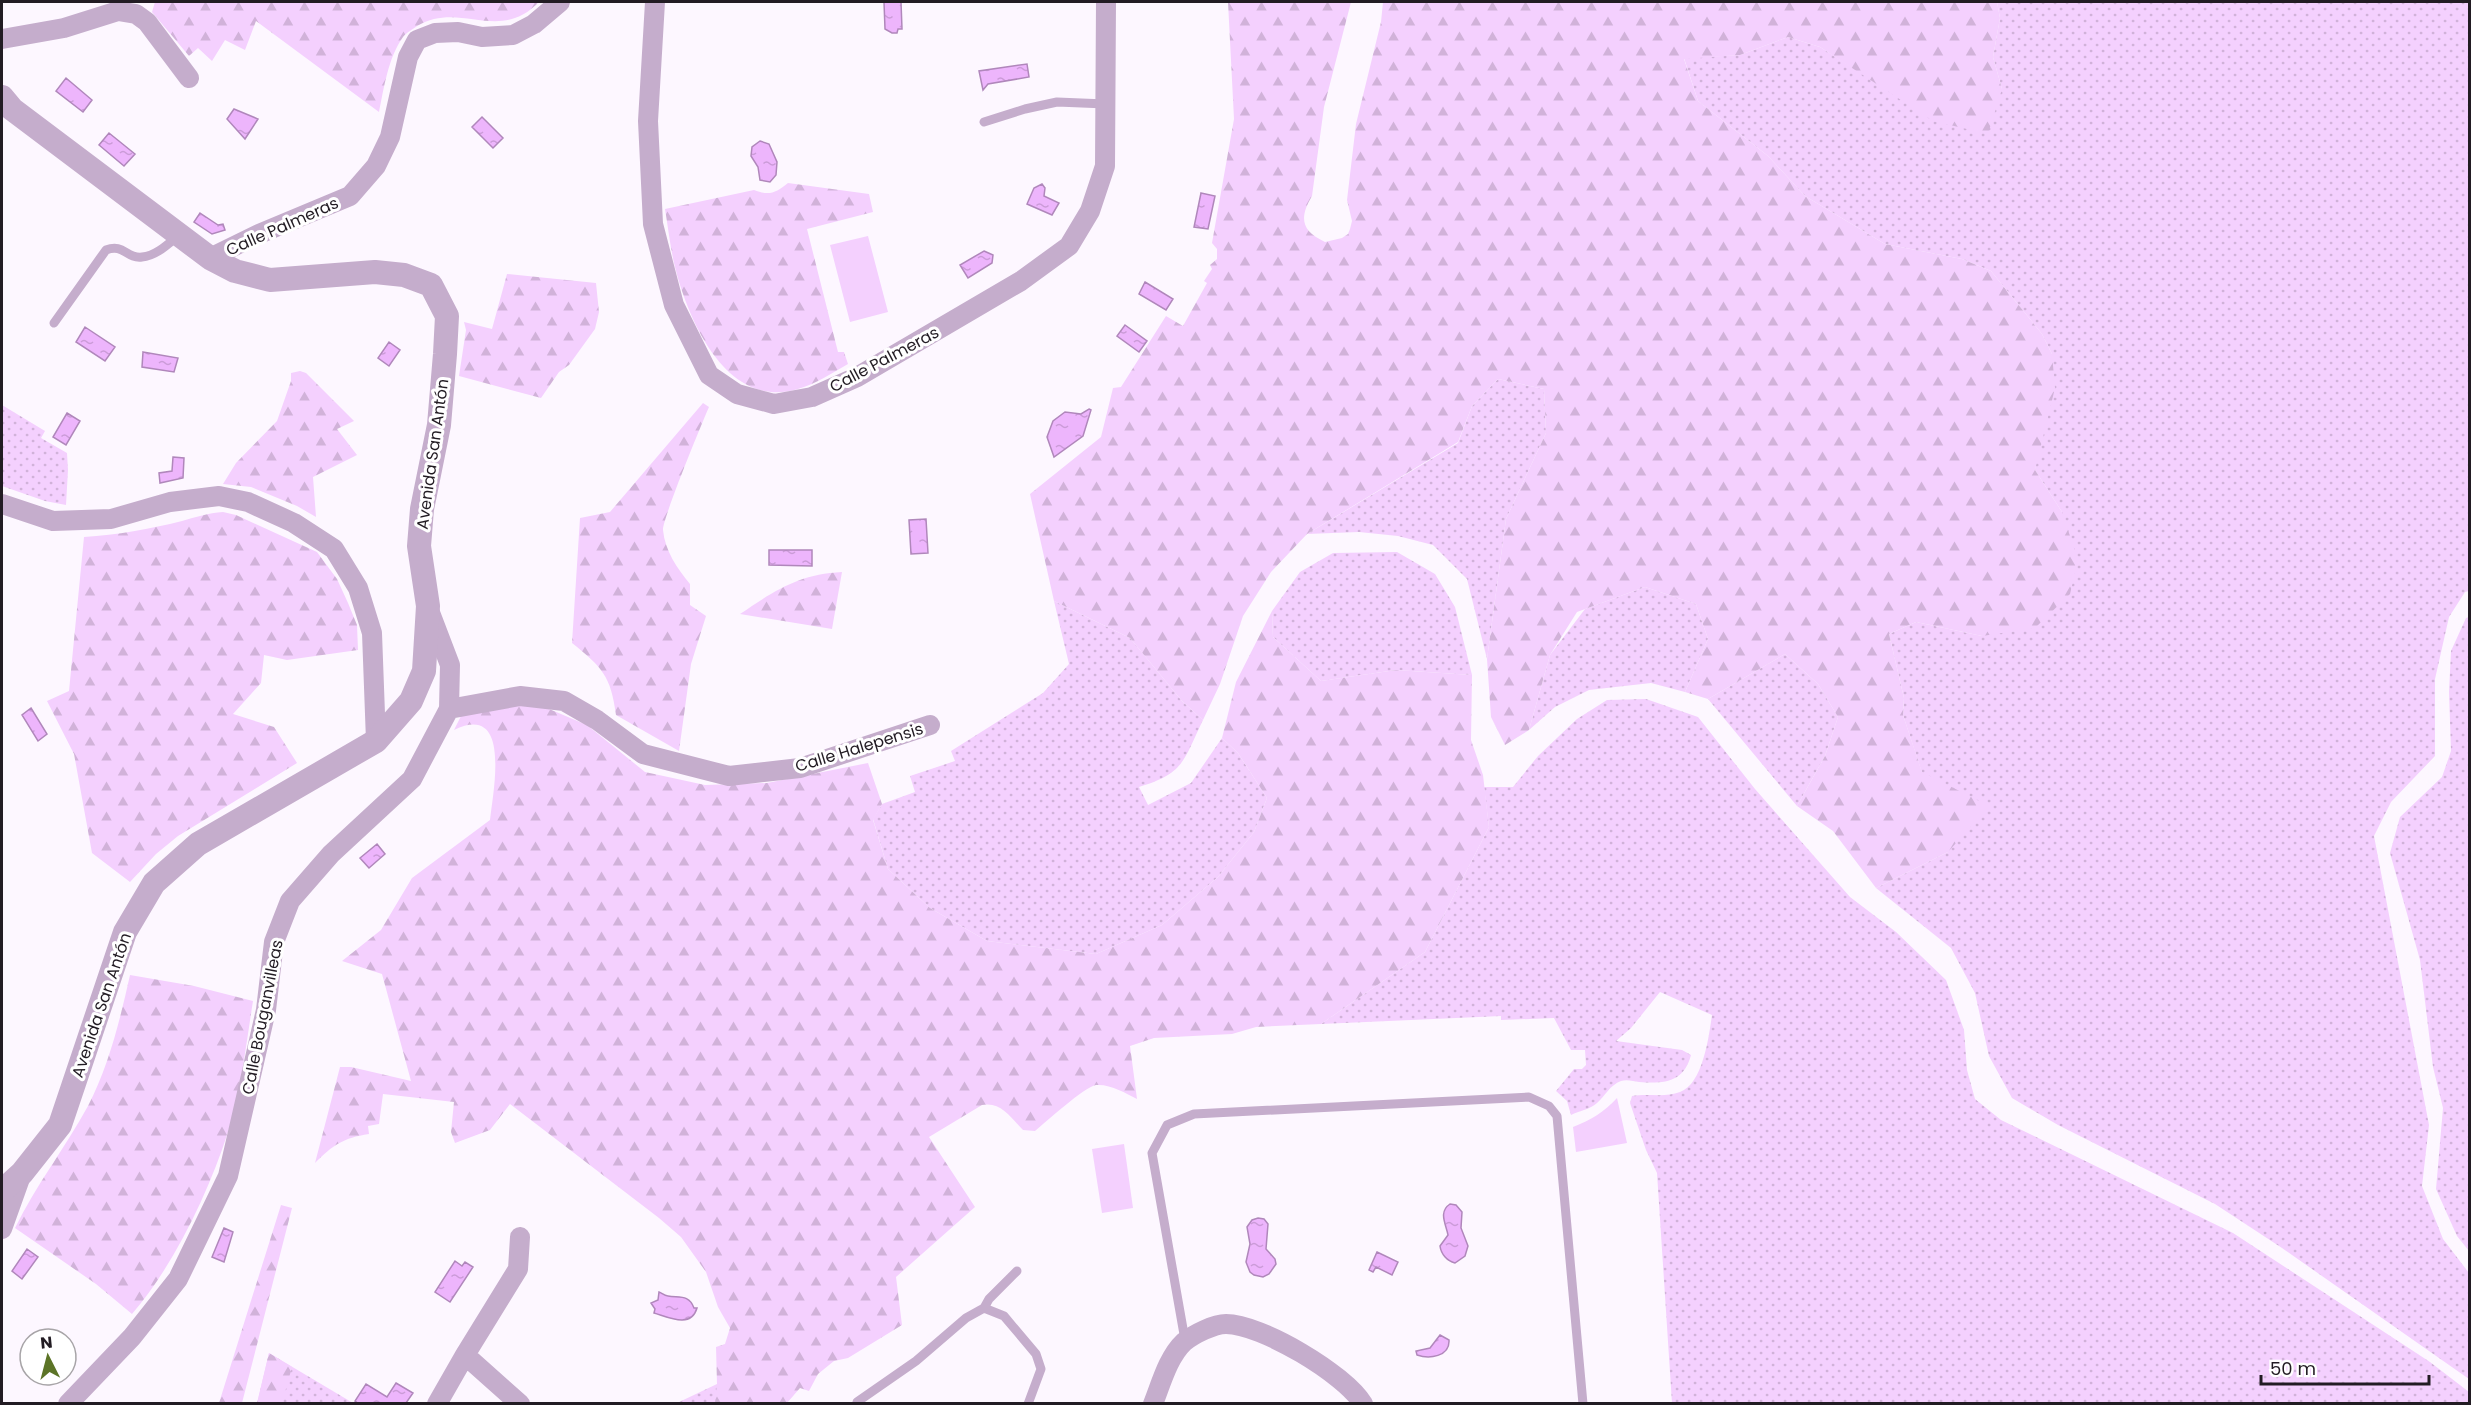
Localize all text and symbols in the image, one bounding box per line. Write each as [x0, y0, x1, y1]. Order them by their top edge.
street label: Calle Palmeras [222, 191, 342, 262]
street label: Calle Palmeras [826, 321, 943, 398]
street label: Avenida San Antón [411, 377, 454, 531]
street label: Calle Halepensis [792, 717, 926, 778]
street label: Avenida San Antón [66, 930, 137, 1081]
street label: Calle Bouganvilleas [236, 938, 289, 1096]
north arrow [18, 1327, 78, 1387]
text: N [39, 1331, 54, 1355]
scale bar [2261, 1348, 2429, 1386]
text: 50 m [2270, 1356, 2316, 1381]

